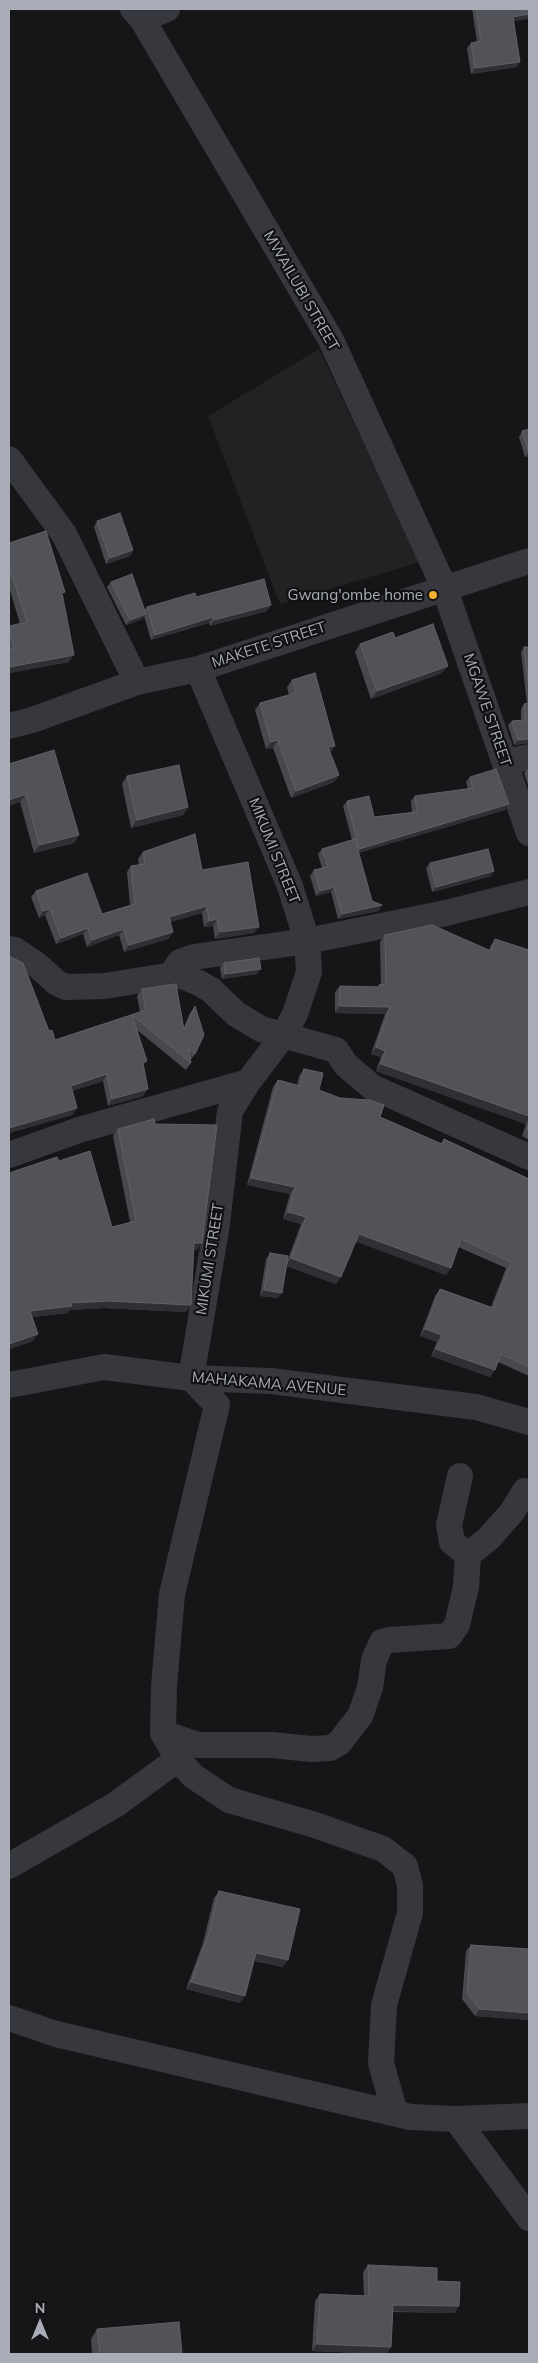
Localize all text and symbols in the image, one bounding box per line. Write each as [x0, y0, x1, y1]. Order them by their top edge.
street label: MWAILUBI STREET [259, 228, 343, 354]
place label: Gwang'ombe home [288, 586, 423, 604]
marker: Gwang'ombe home [427, 589, 439, 601]
street label: MAKETE STREET [210, 618, 328, 672]
street label: MGAWE STREET [459, 651, 515, 769]
street label: MIKUMI STREET [245, 795, 303, 907]
street label: MIKUMI STREET [192, 1202, 228, 1316]
street label: MAHAKAMA AVENUE [191, 1368, 347, 1400]
north arrow [15, 2298, 65, 2348]
text: N [35, 2299, 45, 2317]

